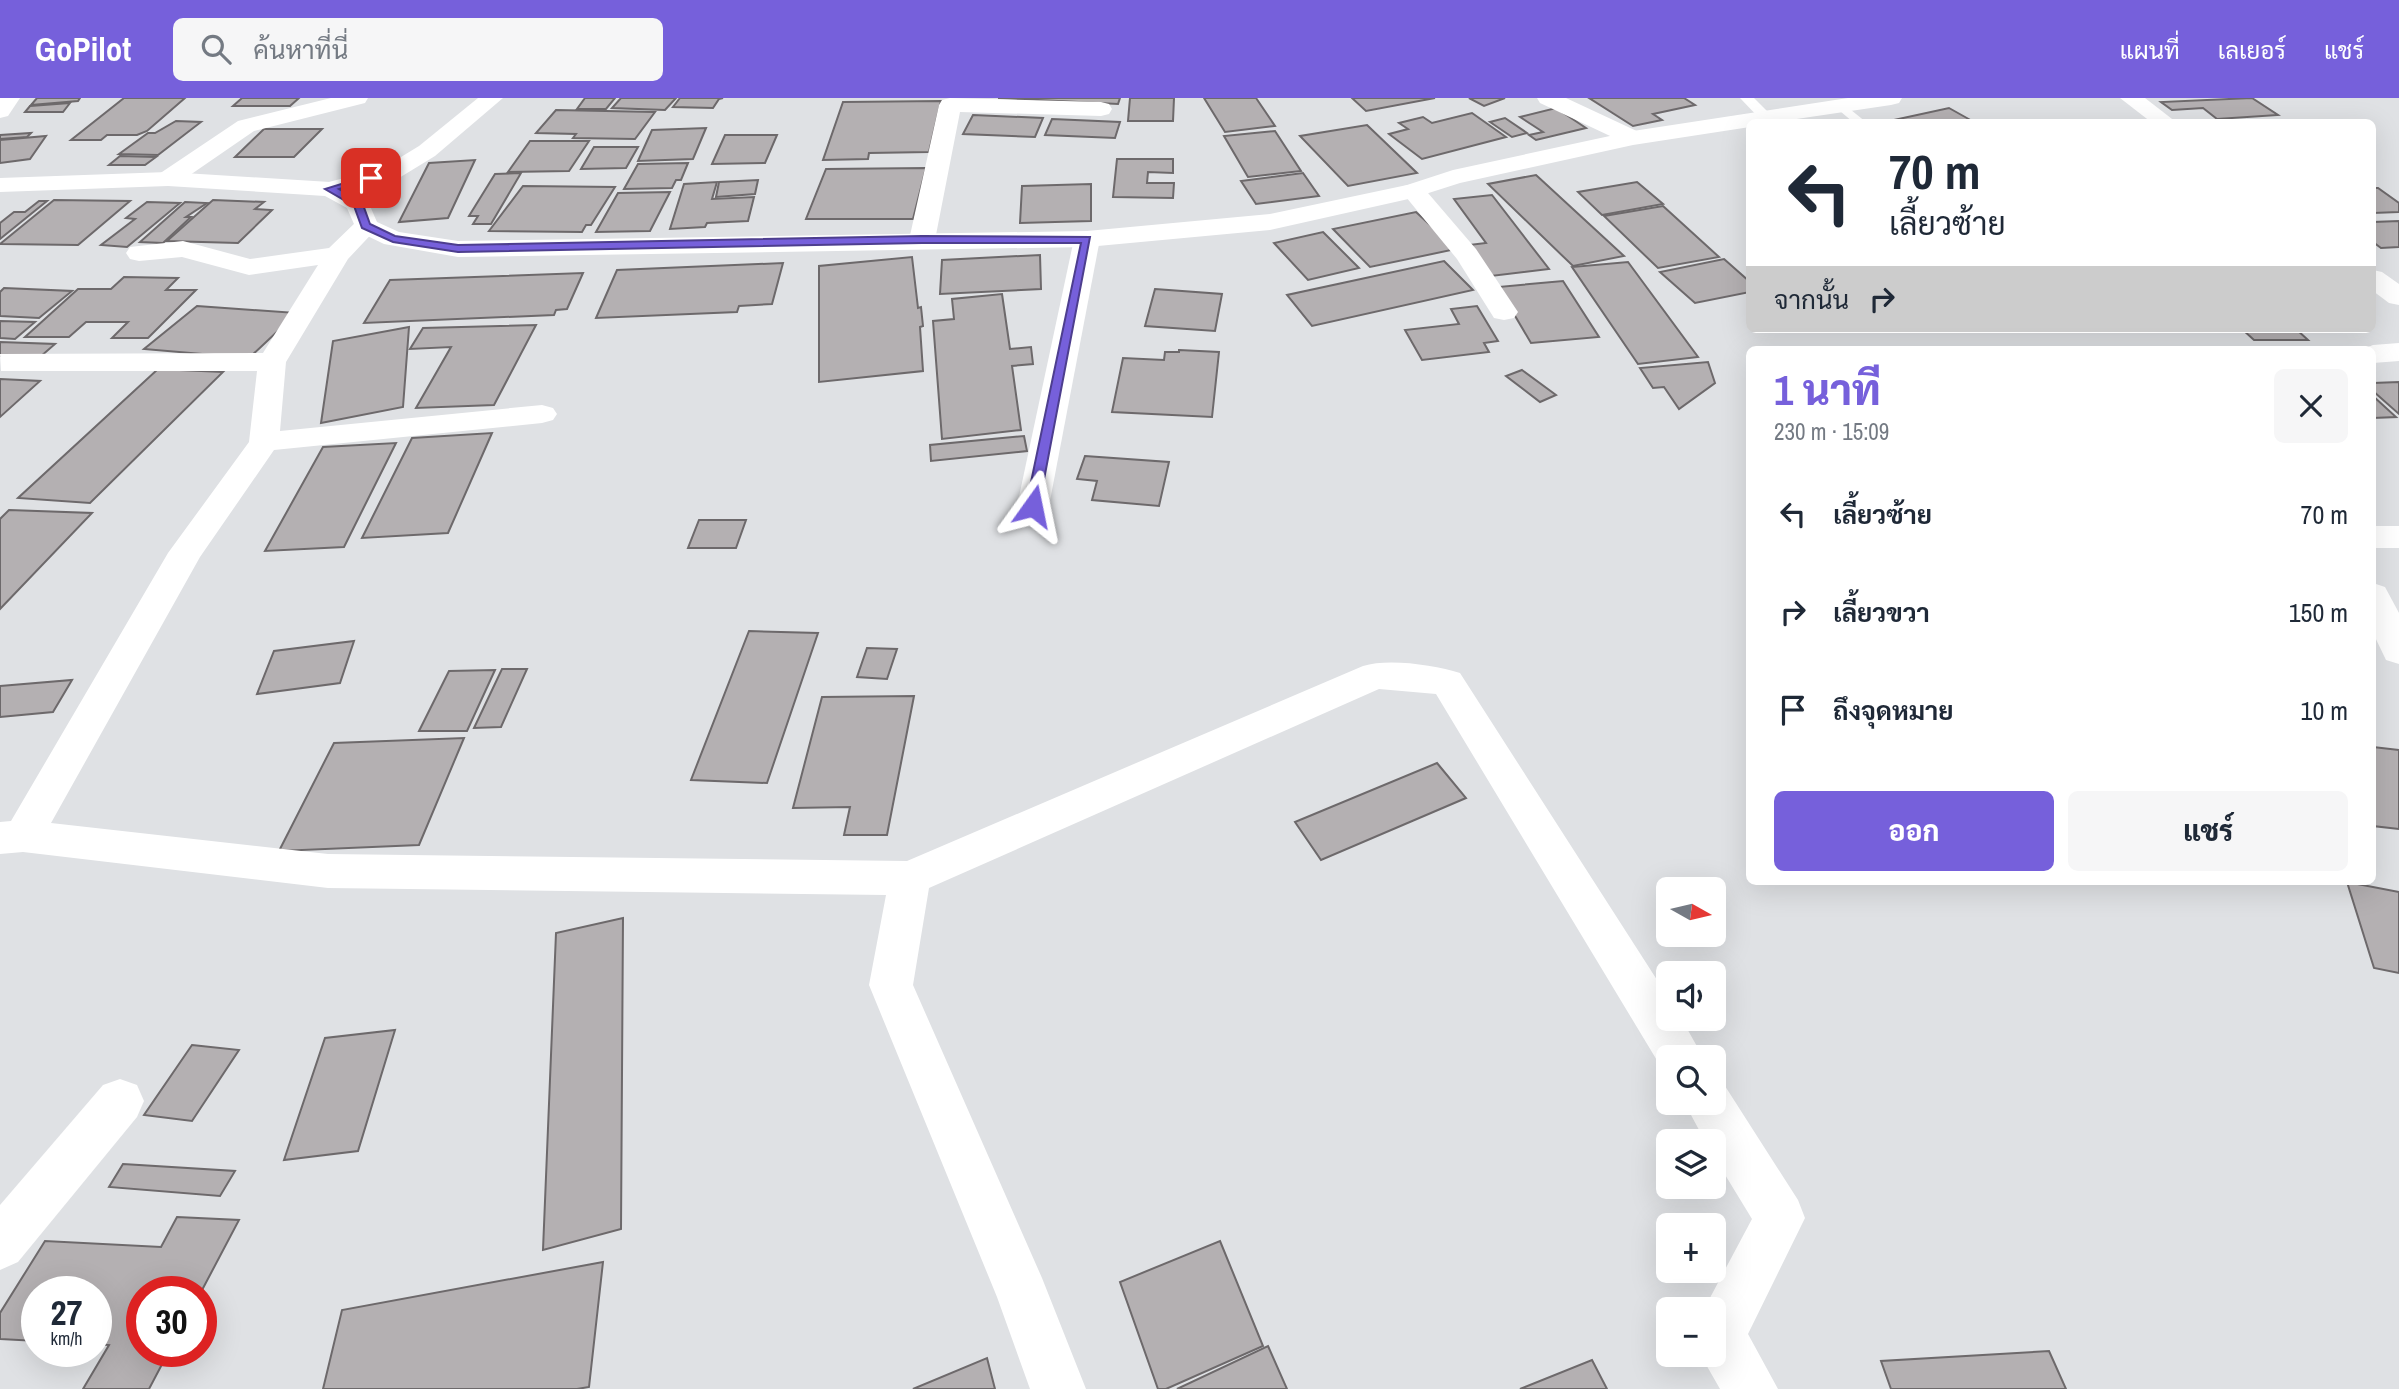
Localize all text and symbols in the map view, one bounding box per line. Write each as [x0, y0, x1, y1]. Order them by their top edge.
search box [173, 18, 663, 81]
text: GoPilot [35, 27, 131, 71]
icon: search [197, 30, 235, 68]
text: ค้นหาที่นี่ [253, 32, 348, 67]
text: แผนที่ [2120, 34, 2180, 66]
text: เลเยอร์ [2218, 34, 2286, 66]
text: แชร์ [2324, 34, 2364, 66]
text: 70 m [1889, 138, 1981, 204]
icon: left [1774, 147, 1865, 238]
pin [341, 148, 401, 208]
icon: arrive [352, 159, 390, 197]
text: เลี้ยวซ้าย [1889, 202, 2006, 245]
icon: right [1863, 280, 1901, 318]
text: จากนั้น [1774, 282, 1849, 317]
text: 1 นาที [1774, 362, 1881, 418]
button: close [2274, 369, 2348, 443]
text: 230 m · 15:09 [1774, 416, 1889, 447]
position arrow [996, 469, 1070, 543]
icon: left [1774, 495, 1812, 533]
text: เลี้ยวซ้าย [1833, 497, 1932, 532]
text: 70 m [2301, 497, 2348, 532]
icon: right [1774, 593, 1812, 631]
text: เลี้ยวขวา [1833, 595, 1930, 630]
text: 150 m [2289, 595, 2348, 630]
icon: arrive [1774, 691, 1812, 729]
text: ถึงจุดหมาย [1833, 693, 1954, 728]
text: 10 m [2301, 693, 2348, 728]
button: ออก [1774, 791, 2054, 871]
button: แชร์ [2068, 791, 2348, 871]
north arrow [1656, 877, 1726, 947]
map controls [1656, 877, 1726, 1367]
button: sound [1656, 961, 1726, 1031]
button: search [1656, 1045, 1726, 1115]
button: layers [1656, 1129, 1726, 1199]
button: + [1656, 1213, 1726, 1283]
speed limit sign: 30 [126, 1276, 217, 1367]
text: 27 [51, 1289, 82, 1336]
button: − [1656, 1297, 1726, 1367]
text: km/h [51, 1326, 83, 1351]

